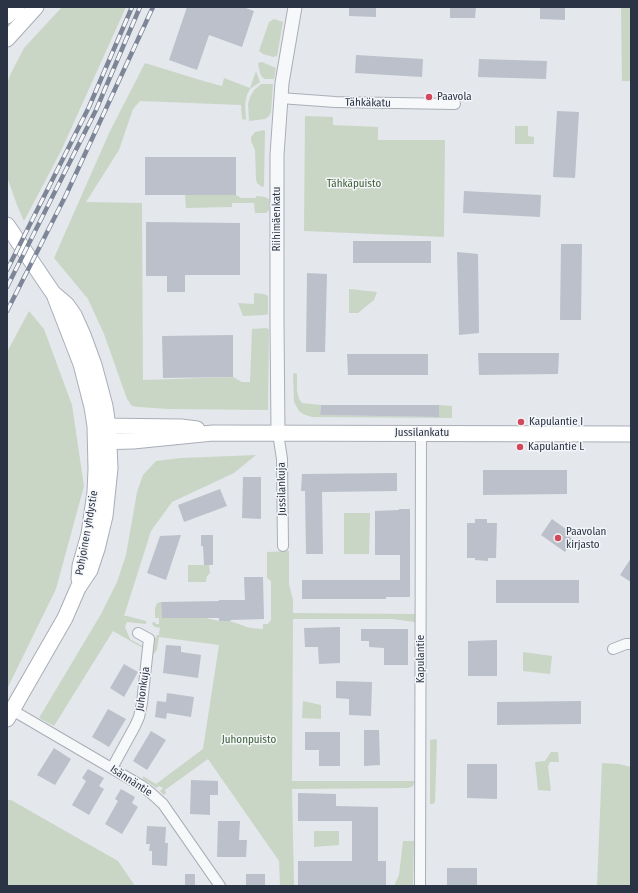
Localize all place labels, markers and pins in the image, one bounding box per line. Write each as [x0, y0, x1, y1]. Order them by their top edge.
place label: Paavola [437, 90, 472, 104]
marker: Paavola [424, 92, 434, 102]
place label: Kapulantie I [529, 415, 583, 429]
marker: Kapulantie I [516, 417, 526, 427]
place label: Kapulantie L [528, 440, 584, 454]
marker: Kapulantie L [515, 442, 525, 452]
place label: Paavolan kirjasto [566, 525, 606, 551]
marker: Paavolan kirjasto [553, 533, 563, 543]

